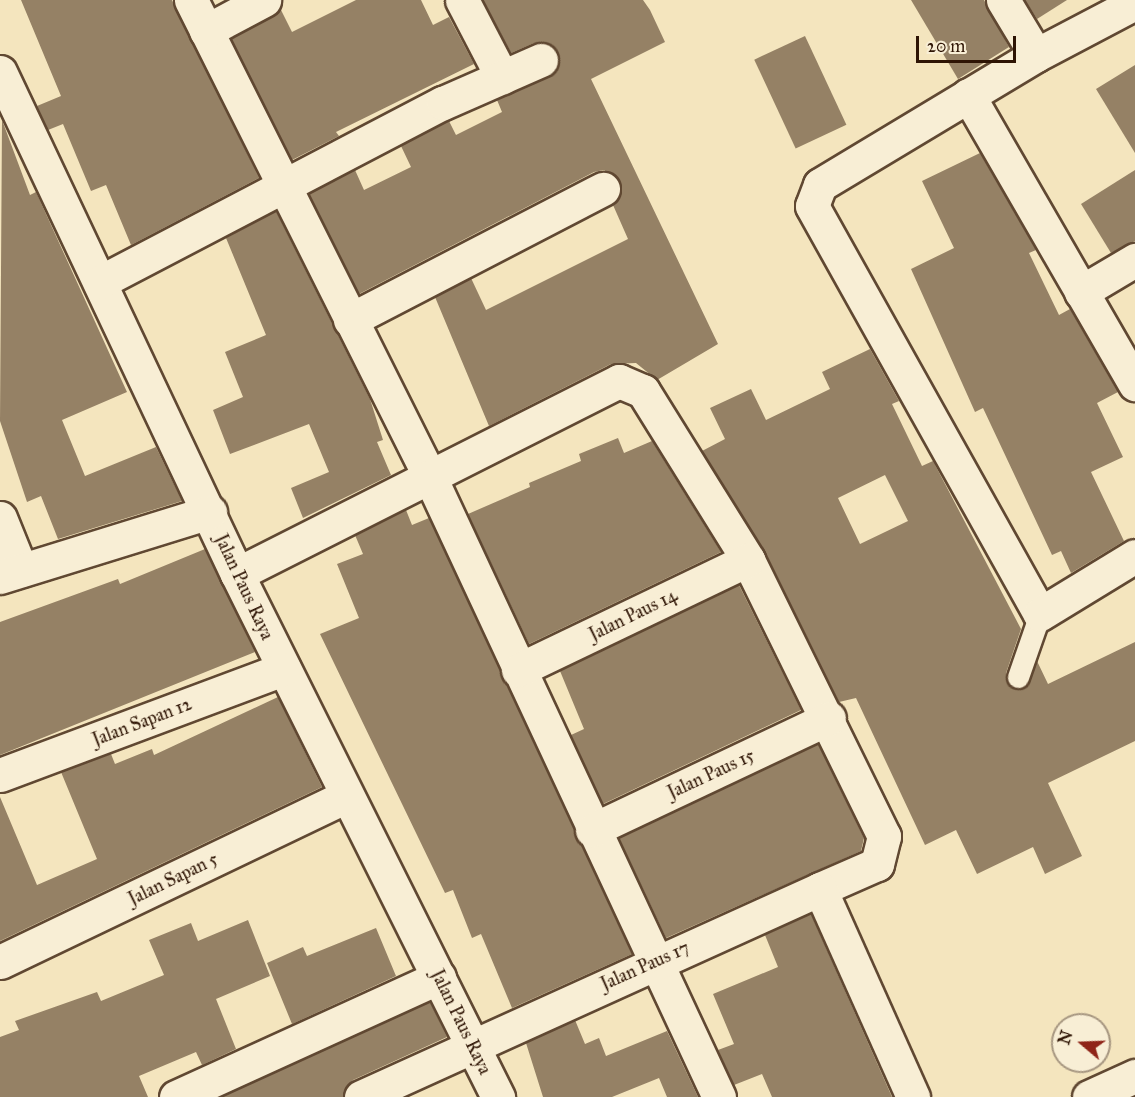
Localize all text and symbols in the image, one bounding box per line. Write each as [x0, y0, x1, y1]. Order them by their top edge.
scale bar [919, 24, 1020, 62]
text: 20 m [927, 35, 965, 57]
street label: Jalan Paus Raya [210, 531, 278, 643]
street label: Jalan Paus 14 [585, 584, 681, 646]
street label: Jalan Sapan 12 [89, 693, 195, 751]
street label: Jalan Paus 15 [664, 744, 758, 804]
street label: Jalan Sapan 5 [125, 848, 221, 910]
street label: Jalan Paus 17 [597, 937, 693, 995]
street label: Jalan Paus Raya [426, 966, 496, 1078]
north arrow [1051, 1013, 1111, 1073]
text: N [1054, 1028, 1077, 1047]

